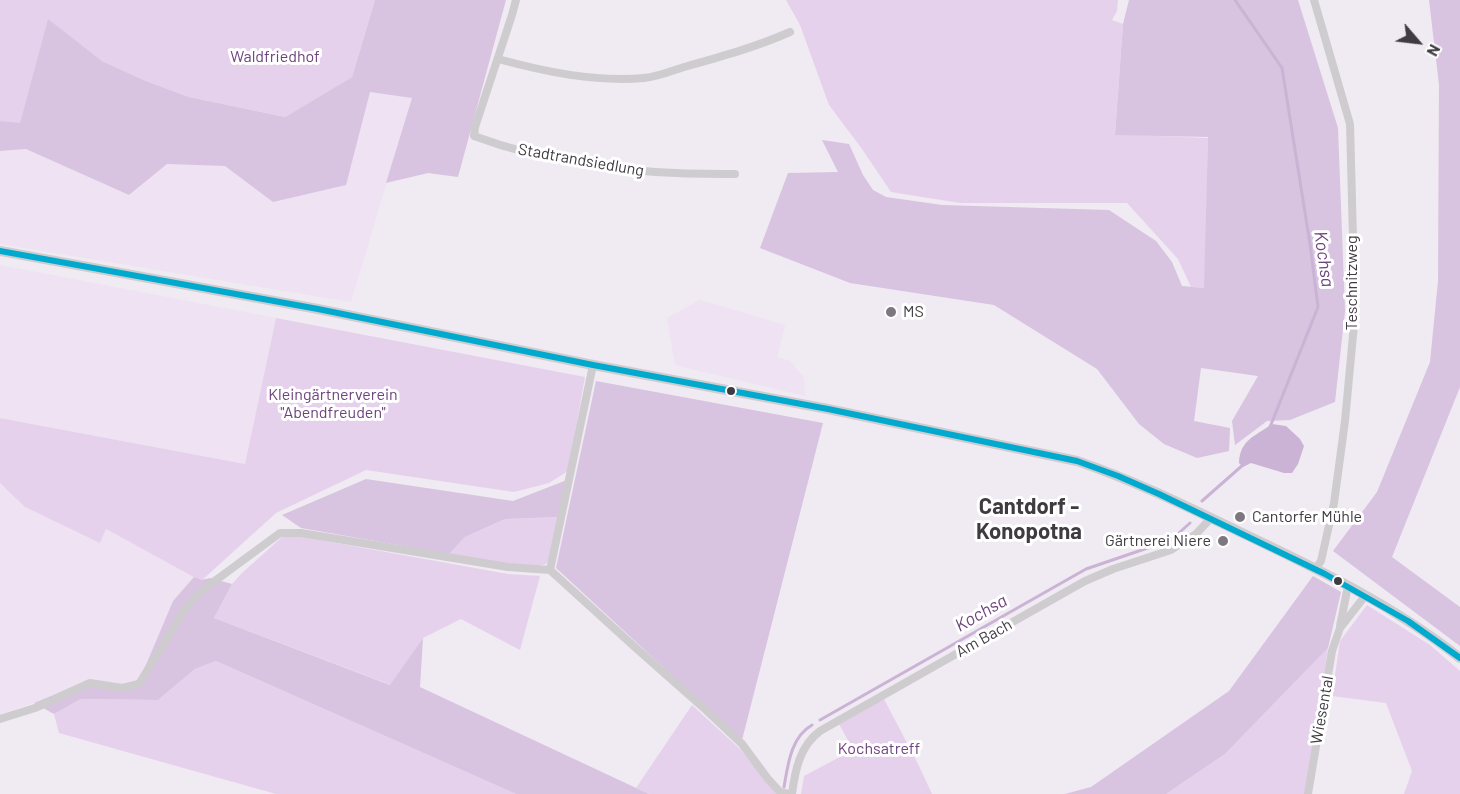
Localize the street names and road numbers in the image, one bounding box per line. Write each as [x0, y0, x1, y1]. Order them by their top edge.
street label: Stadtrandsiedlung [517, 139, 645, 181]
street label: Teschnitzweg [1342, 235, 1362, 331]
street label: Am Bach [953, 615, 1015, 661]
street label: Wiesental [1307, 674, 1337, 746]

